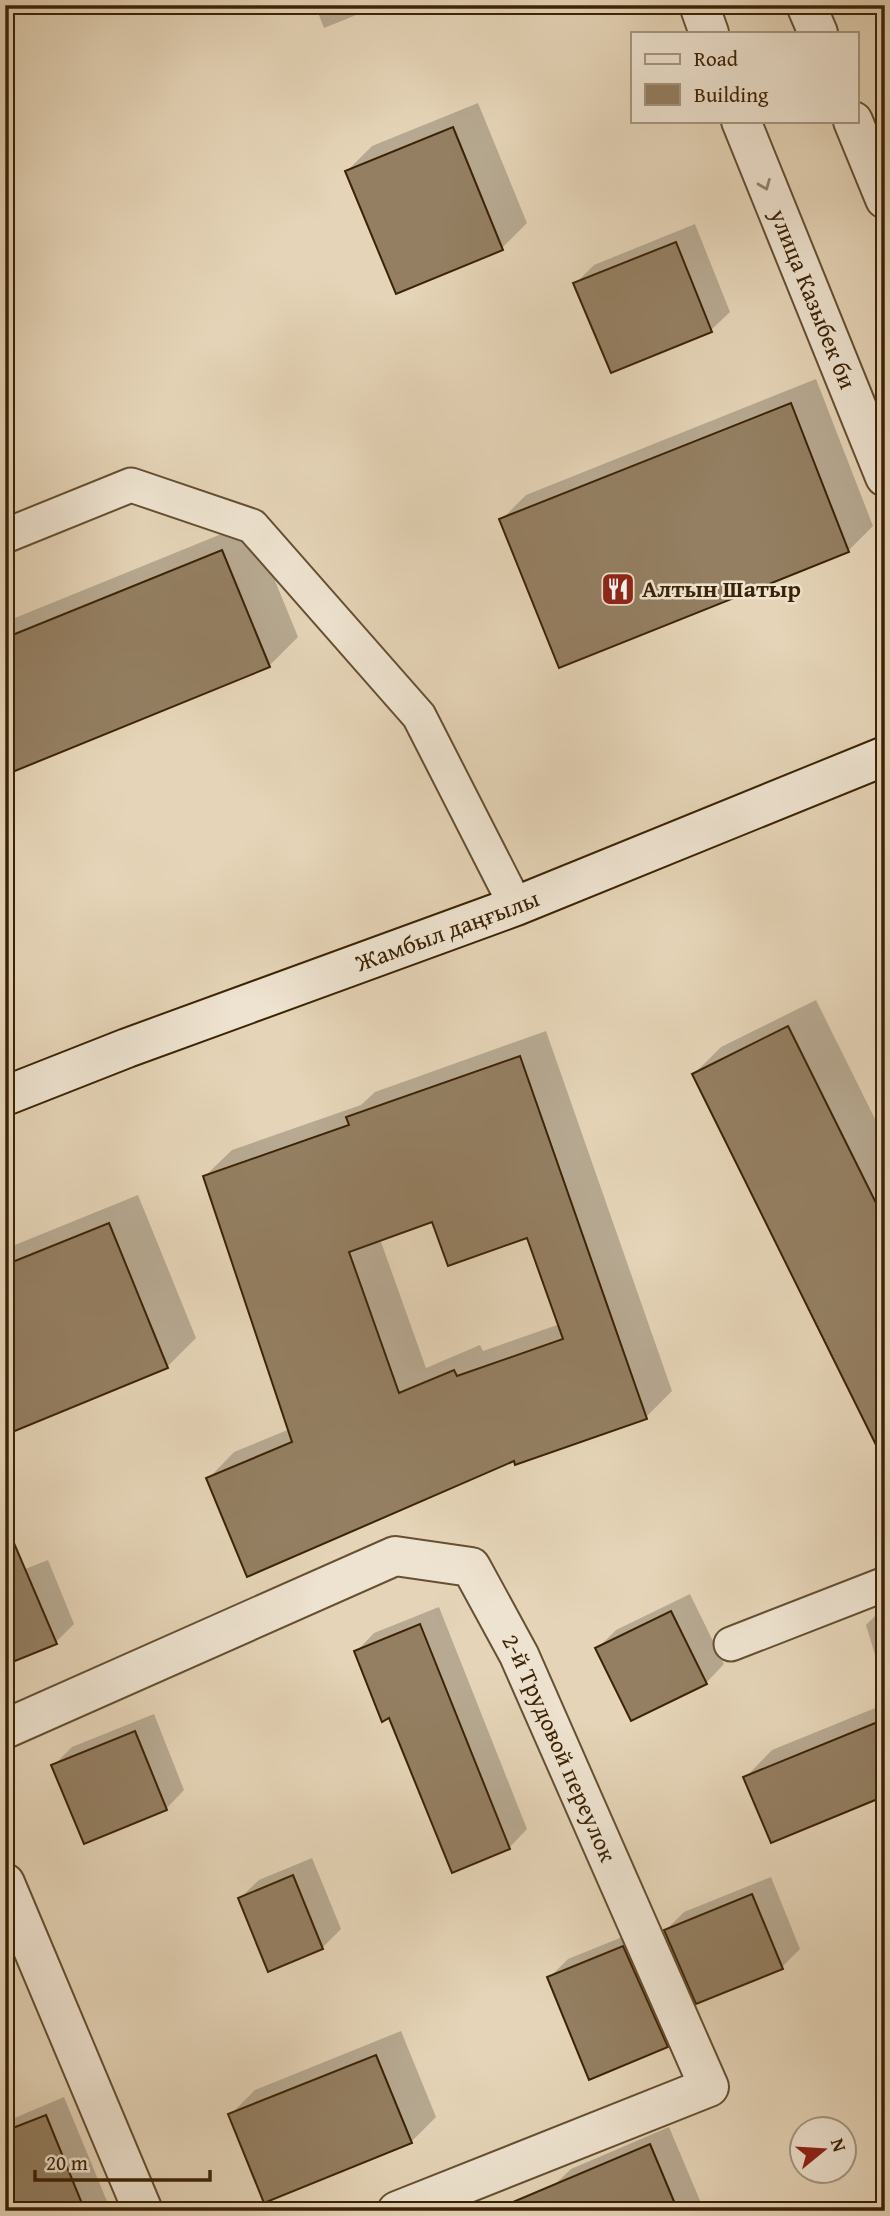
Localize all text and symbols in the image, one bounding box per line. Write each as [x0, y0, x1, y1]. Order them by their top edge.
legend [631, 32, 858, 122]
text: Road [694, 43, 739, 74]
text: Building [694, 79, 769, 110]
one-way arrow [756, 178, 770, 190]
street label: улица Казыбек би [761, 203, 866, 394]
restaurant icon: Алтын Шатыр [599, 570, 637, 608]
place label: Алтын Шатыр [642, 571, 801, 606]
street label: Жамбыл даңғылы [349, 880, 544, 981]
street label: 2-й Трудовой переулок [494, 1627, 626, 1868]
north arrow [788, 2114, 858, 2184]
text: N [824, 2134, 855, 2155]
scale bar [35, 2139, 210, 2183]
text: 20 m [46, 2147, 88, 2178]

